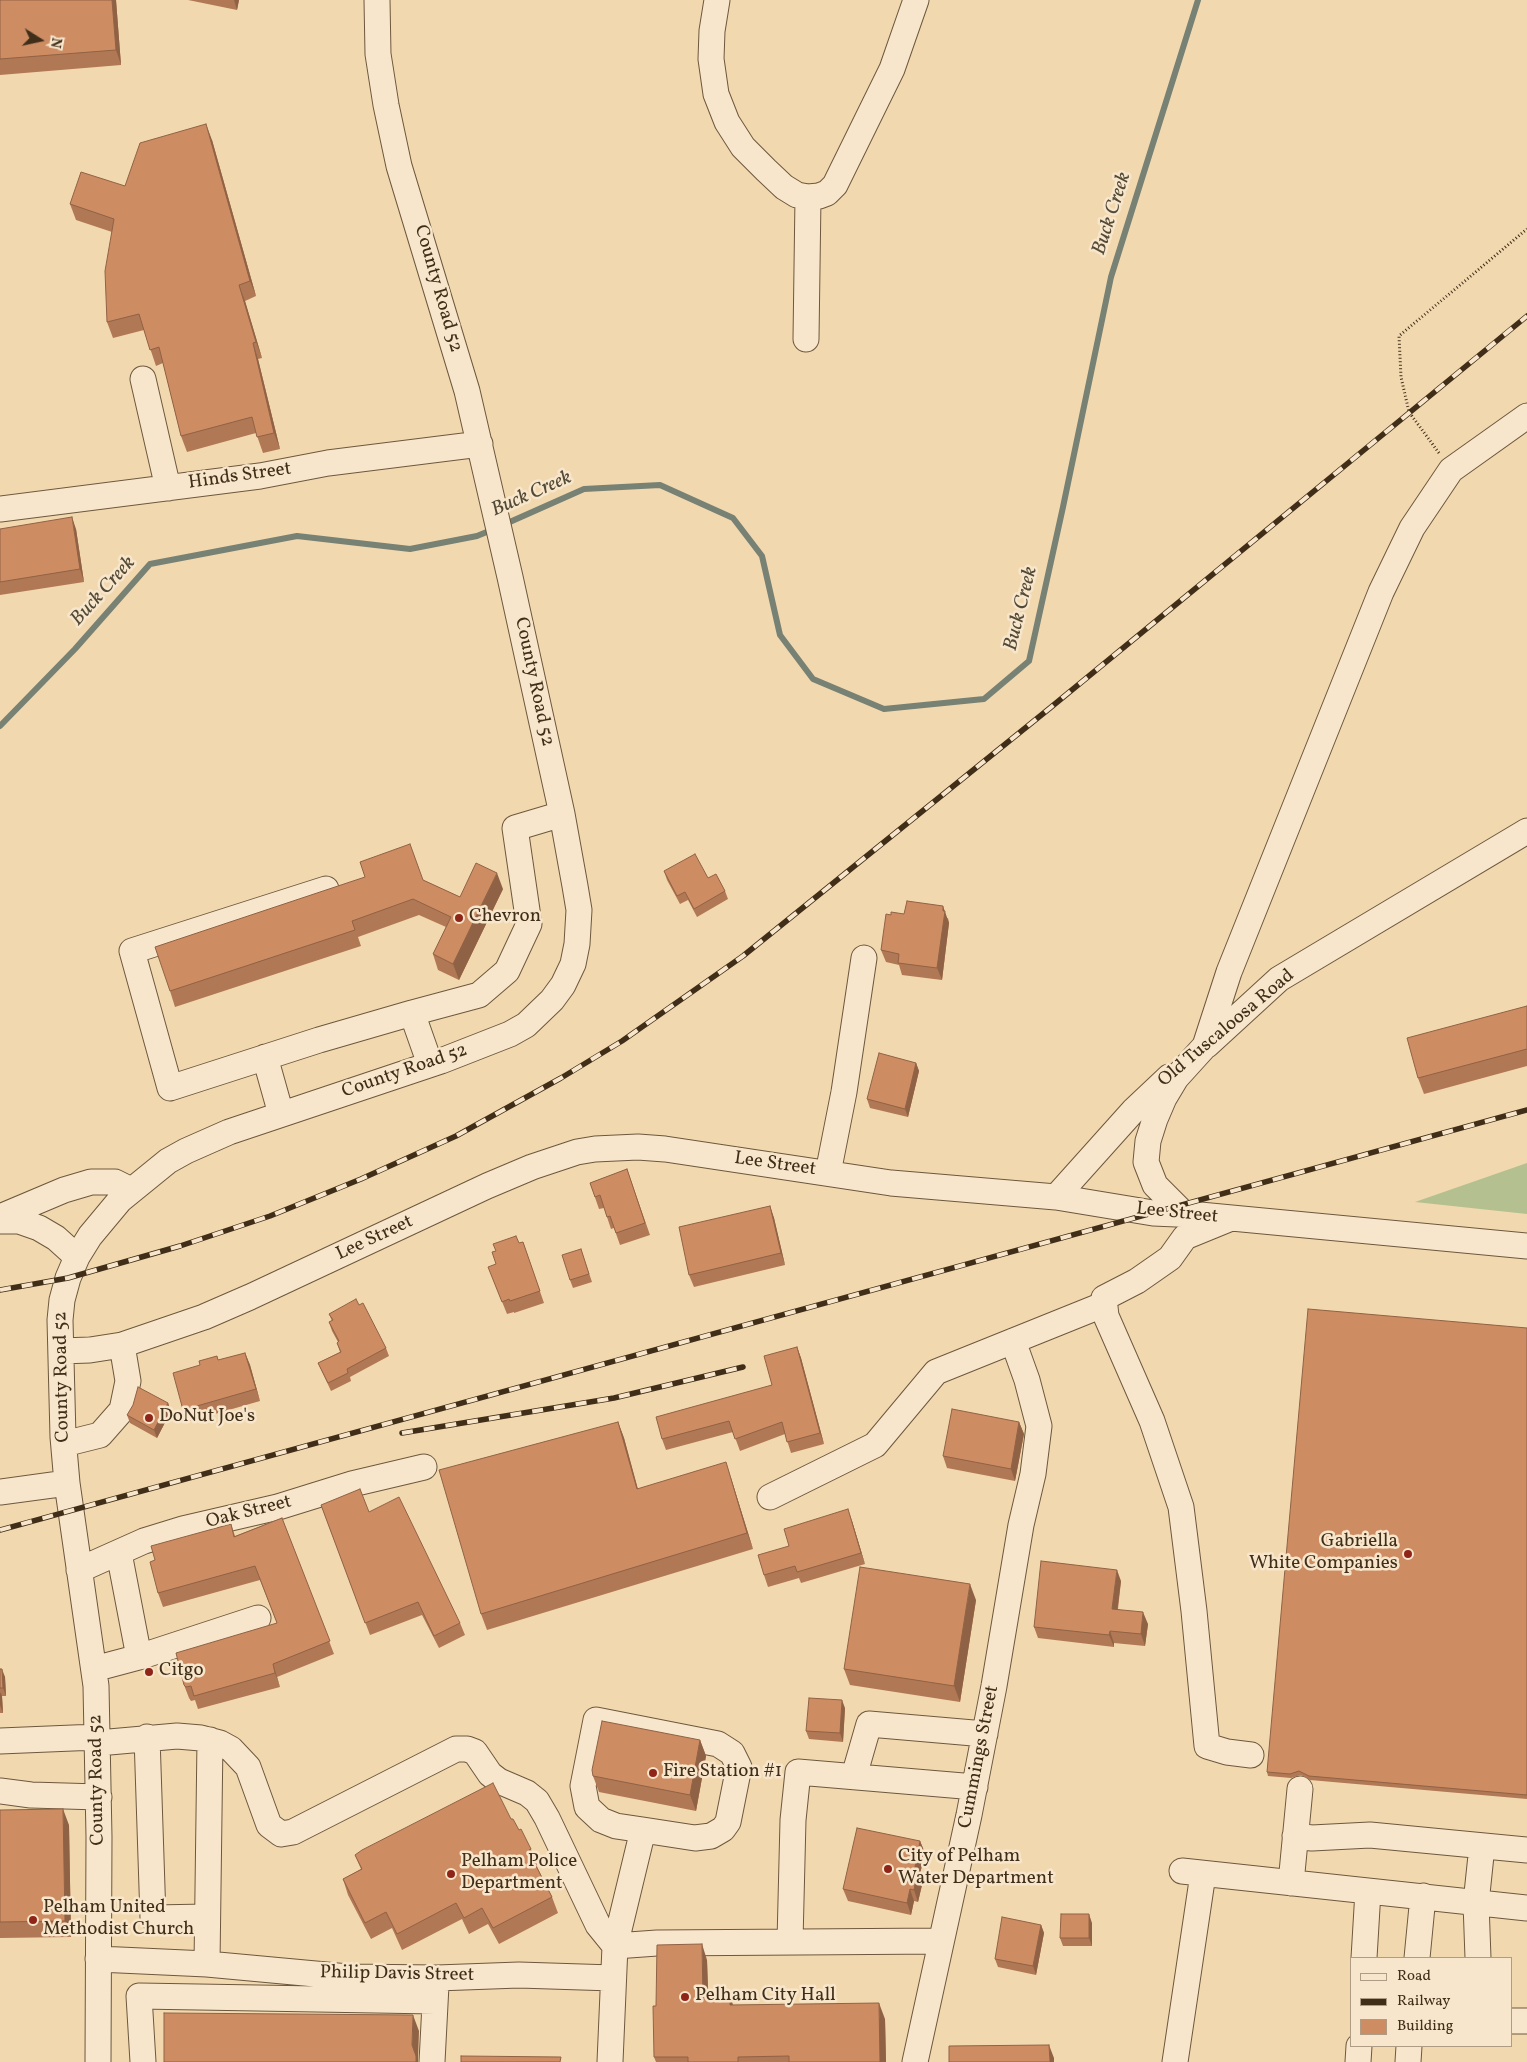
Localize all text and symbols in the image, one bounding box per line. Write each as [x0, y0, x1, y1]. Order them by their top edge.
north arrow [15, 15, 65, 65]
text: N [45, 36, 66, 49]
water label: Buck Creek [1088, 170, 1138, 258]
street label: County Road 52 [408, 223, 466, 355]
street label: Hinds Street [187, 458, 293, 496]
water label: Buck Creek [488, 467, 576, 523]
water label: Buck Creek [66, 552, 142, 632]
water label: Buck Creek [1000, 565, 1044, 653]
street label: County Road 52 [508, 615, 558, 749]
place label: Chevron [469, 907, 541, 929]
marker: Chevron [453, 912, 465, 924]
street label: Old Tuscaloosa Road [1154, 965, 1300, 1093]
street label: County Road 52 [339, 1040, 471, 1104]
street label: Lee Street [733, 1148, 817, 1182]
street label: Lee Street [1135, 1198, 1219, 1230]
street label: Lee Street [333, 1211, 417, 1267]
street label: County Road 52 [50, 1311, 76, 1443]
place label: DoNut Joe's [159, 1407, 255, 1429]
marker: DoNut Joe's [143, 1412, 155, 1424]
street label: Oak Street [204, 1491, 294, 1535]
place label: Gabriella White Companies [1249, 1532, 1398, 1576]
marker: Gabriella White Companies [1402, 1548, 1414, 1560]
place label: Citgo [159, 1661, 204, 1683]
marker: Citgo [143, 1666, 155, 1678]
street label: Cummings Street [955, 1684, 1005, 1830]
street label: County Road 52 [85, 1714, 111, 1846]
place label: Fire Station #1 [663, 1762, 782, 1784]
marker: Fire Station #1 [647, 1767, 659, 1779]
place label: City of Pelham Water Department [898, 1847, 1054, 1891]
place label: Pelham Police Department [461, 1852, 577, 1896]
marker: City of Pelham Water Department [882, 1863, 894, 1875]
marker: Pelham Police Department [445, 1868, 457, 1880]
place label: Pelham United Methodist Church [43, 1898, 194, 1942]
marker: Pelham United Methodist Church [27, 1914, 39, 1926]
legend [1350, 1957, 1512, 2047]
street label: Philip Davis Street [320, 1962, 474, 1988]
text: Road [1397, 1966, 1431, 1987]
place label: Pelham City Hall [695, 1986, 836, 2008]
marker: Pelham City Hall [679, 1991, 691, 2003]
text: Railway [1397, 1991, 1450, 2012]
text: Building [1397, 2016, 1453, 2037]

